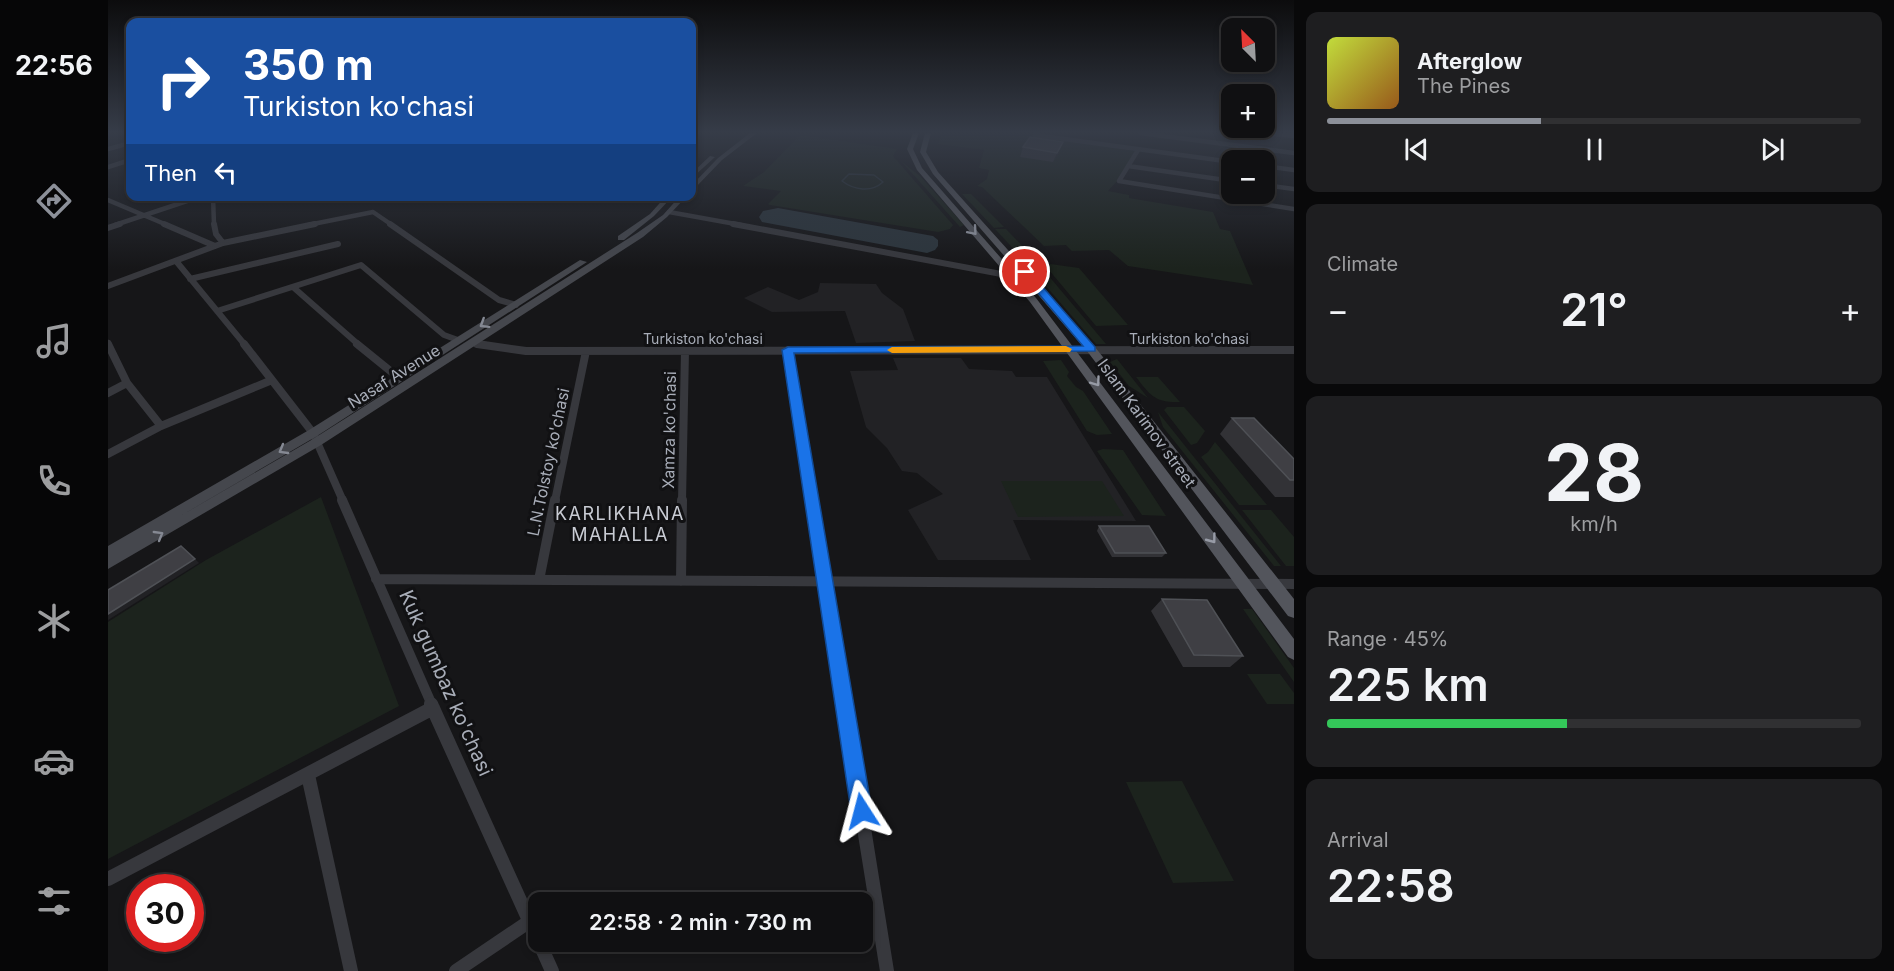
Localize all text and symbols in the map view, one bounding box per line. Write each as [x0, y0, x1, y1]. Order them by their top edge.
north arrow [1221, 18, 1275, 72]
map controls [1221, 18, 1275, 204]
text: 350 m [243, 39, 374, 90]
icon: right [144, 42, 222, 120]
text: Afterglow [1417, 48, 1522, 74]
text: 22:56 [15, 49, 93, 82]
text: The Pines [1417, 74, 1511, 98]
button: + [1221, 84, 1275, 138]
text: Turkiston ko'chasi [243, 90, 474, 123]
icon: previous [1400, 133, 1433, 166]
icon: pause [1578, 133, 1611, 166]
icon: next [1756, 133, 1789, 166]
button: − [1221, 150, 1275, 204]
icon: left [209, 156, 242, 189]
text: Then [144, 160, 197, 186]
icon: directions [33, 180, 75, 222]
one-way arrow [966, 224, 977, 235]
pin [999, 246, 1050, 297]
text: Climate [1327, 252, 1398, 276]
icon: arrive [1008, 255, 1041, 288]
text: 21° [1560, 282, 1628, 337]
text: − [1327, 290, 1349, 330]
text: + [1839, 290, 1861, 330]
one-way arrow [480, 317, 490, 329]
icon: music [33, 320, 75, 362]
street label: Turkiston ko'chasi [643, 330, 763, 347]
street label: Turkiston ko'chasi [1129, 330, 1249, 347]
street label: Nasaf Avenue [344, 340, 444, 412]
street label: Islam Karimov street [1094, 355, 1200, 491]
street label: Xamza ko'chasi [658, 371, 680, 489]
one-way arrow [1089, 376, 1100, 387]
street label: L.N.Tolstoy ko'chasi [523, 386, 573, 538]
text: 28 [1544, 425, 1644, 520]
one-way arrow [279, 442, 289, 454]
icon: phone [33, 460, 75, 502]
district label: KARLIKHANA MAHALLA [555, 503, 685, 545]
text: km/h [1570, 512, 1618, 536]
one-way arrow [152, 531, 163, 542]
one-way arrow [1204, 533, 1215, 544]
street label: Kuk gumbaz ko'chasi [394, 586, 498, 780]
icon: climate [33, 600, 75, 642]
text: Range · 45% [1327, 627, 1448, 651]
text: 225 km [1327, 657, 1489, 712]
icon: car [33, 740, 75, 782]
position arrow [830, 779, 894, 843]
text: Arrival [1327, 828, 1389, 852]
text: 22:58 [1327, 858, 1455, 913]
speed limit sign: 30 [126, 874, 204, 952]
icon: filters [33, 880, 75, 922]
text: 22:58 · 2 min · 730 m [589, 909, 812, 935]

